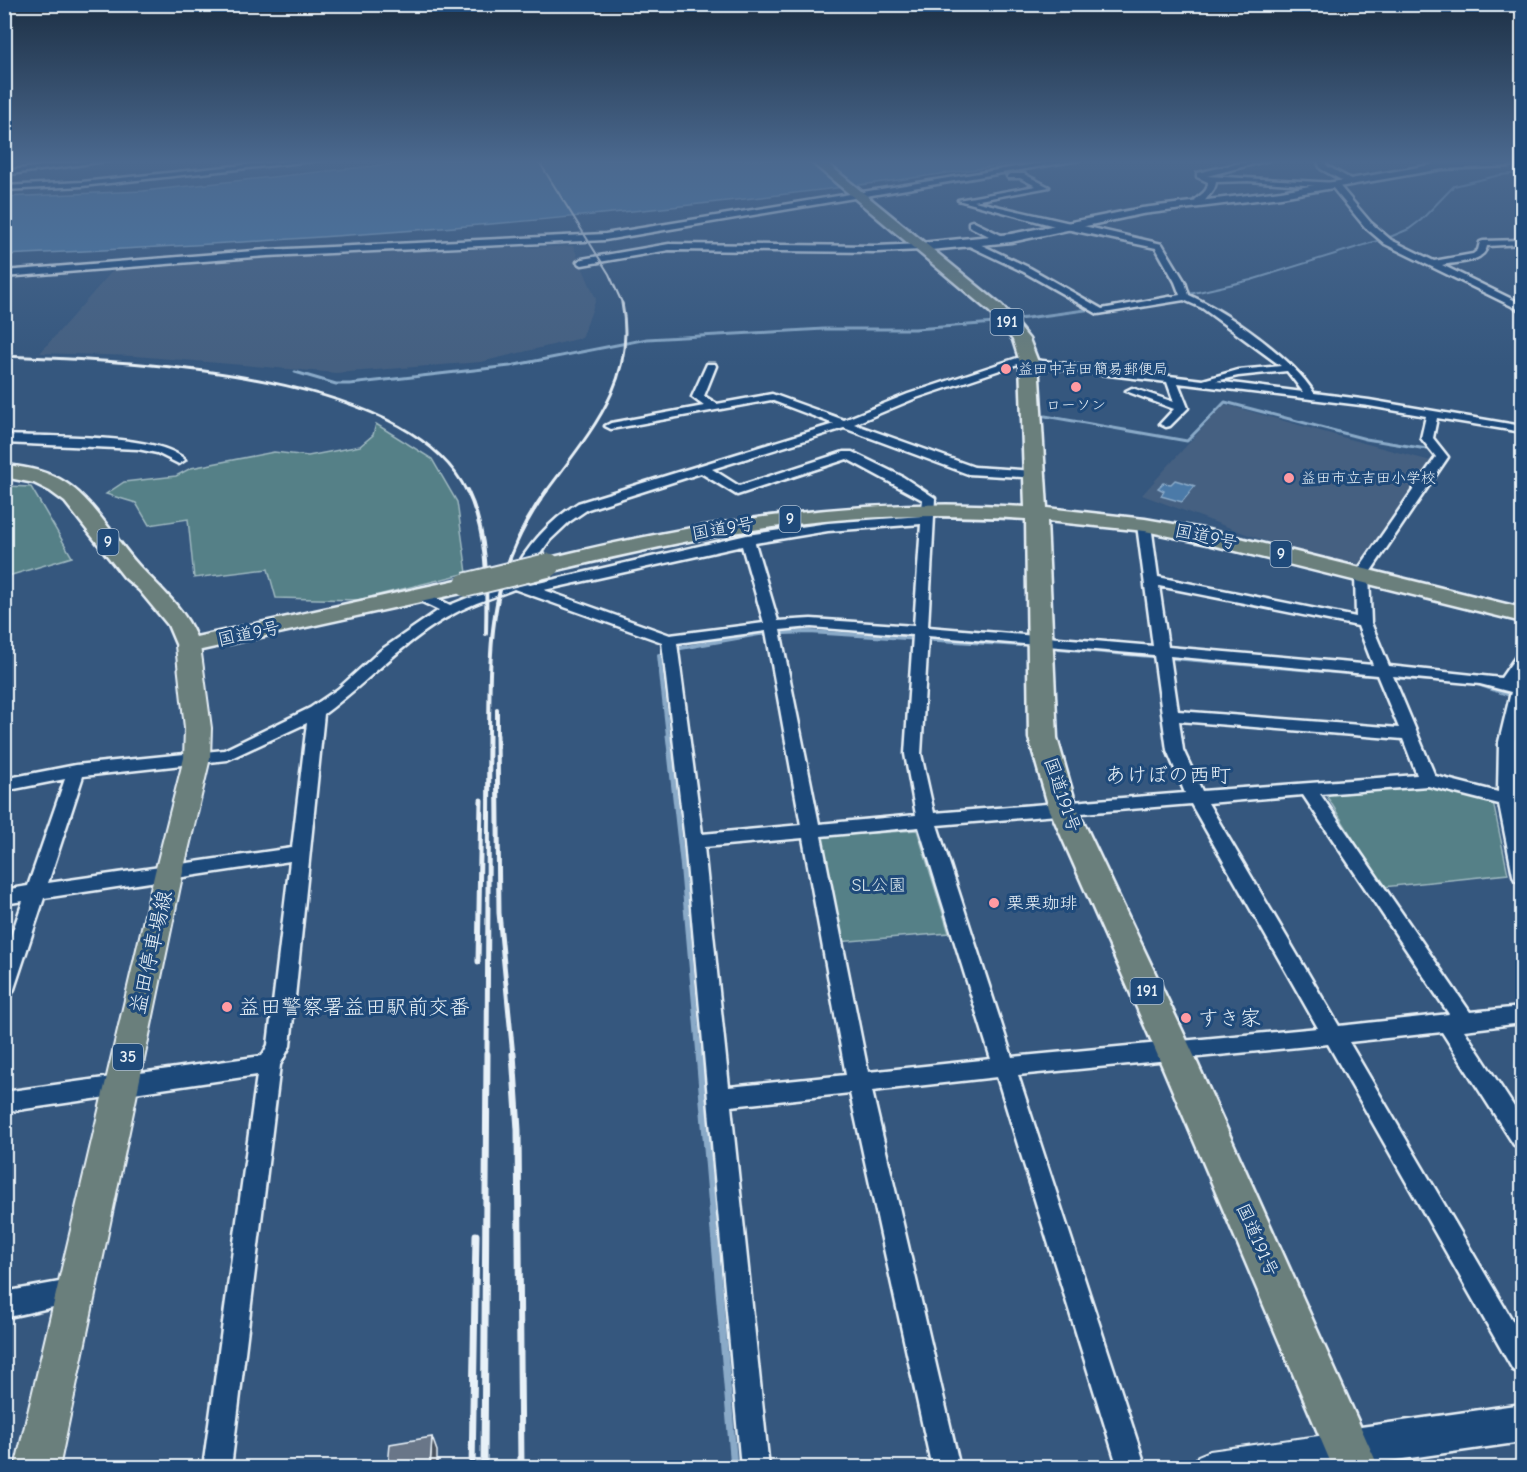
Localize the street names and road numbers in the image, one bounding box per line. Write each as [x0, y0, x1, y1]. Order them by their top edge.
road number: 191 [990, 309, 1024, 335]
road number: 9 [780, 506, 800, 532]
street label: 国道9号 [690, 513, 756, 545]
street label: 国道9号 [1173, 520, 1239, 554]
road number: 9 [98, 529, 118, 555]
road number: 9 [1270, 541, 1292, 567]
street label: 国道9号 [216, 617, 282, 651]
street label: 国道191号 [1039, 755, 1085, 835]
street label: 益田停車場線 [125, 888, 177, 1016]
road number: 191 [1130, 978, 1164, 1004]
road number: 35 [113, 1044, 143, 1070]
street label: 国道191号 [1232, 1200, 1282, 1280]

